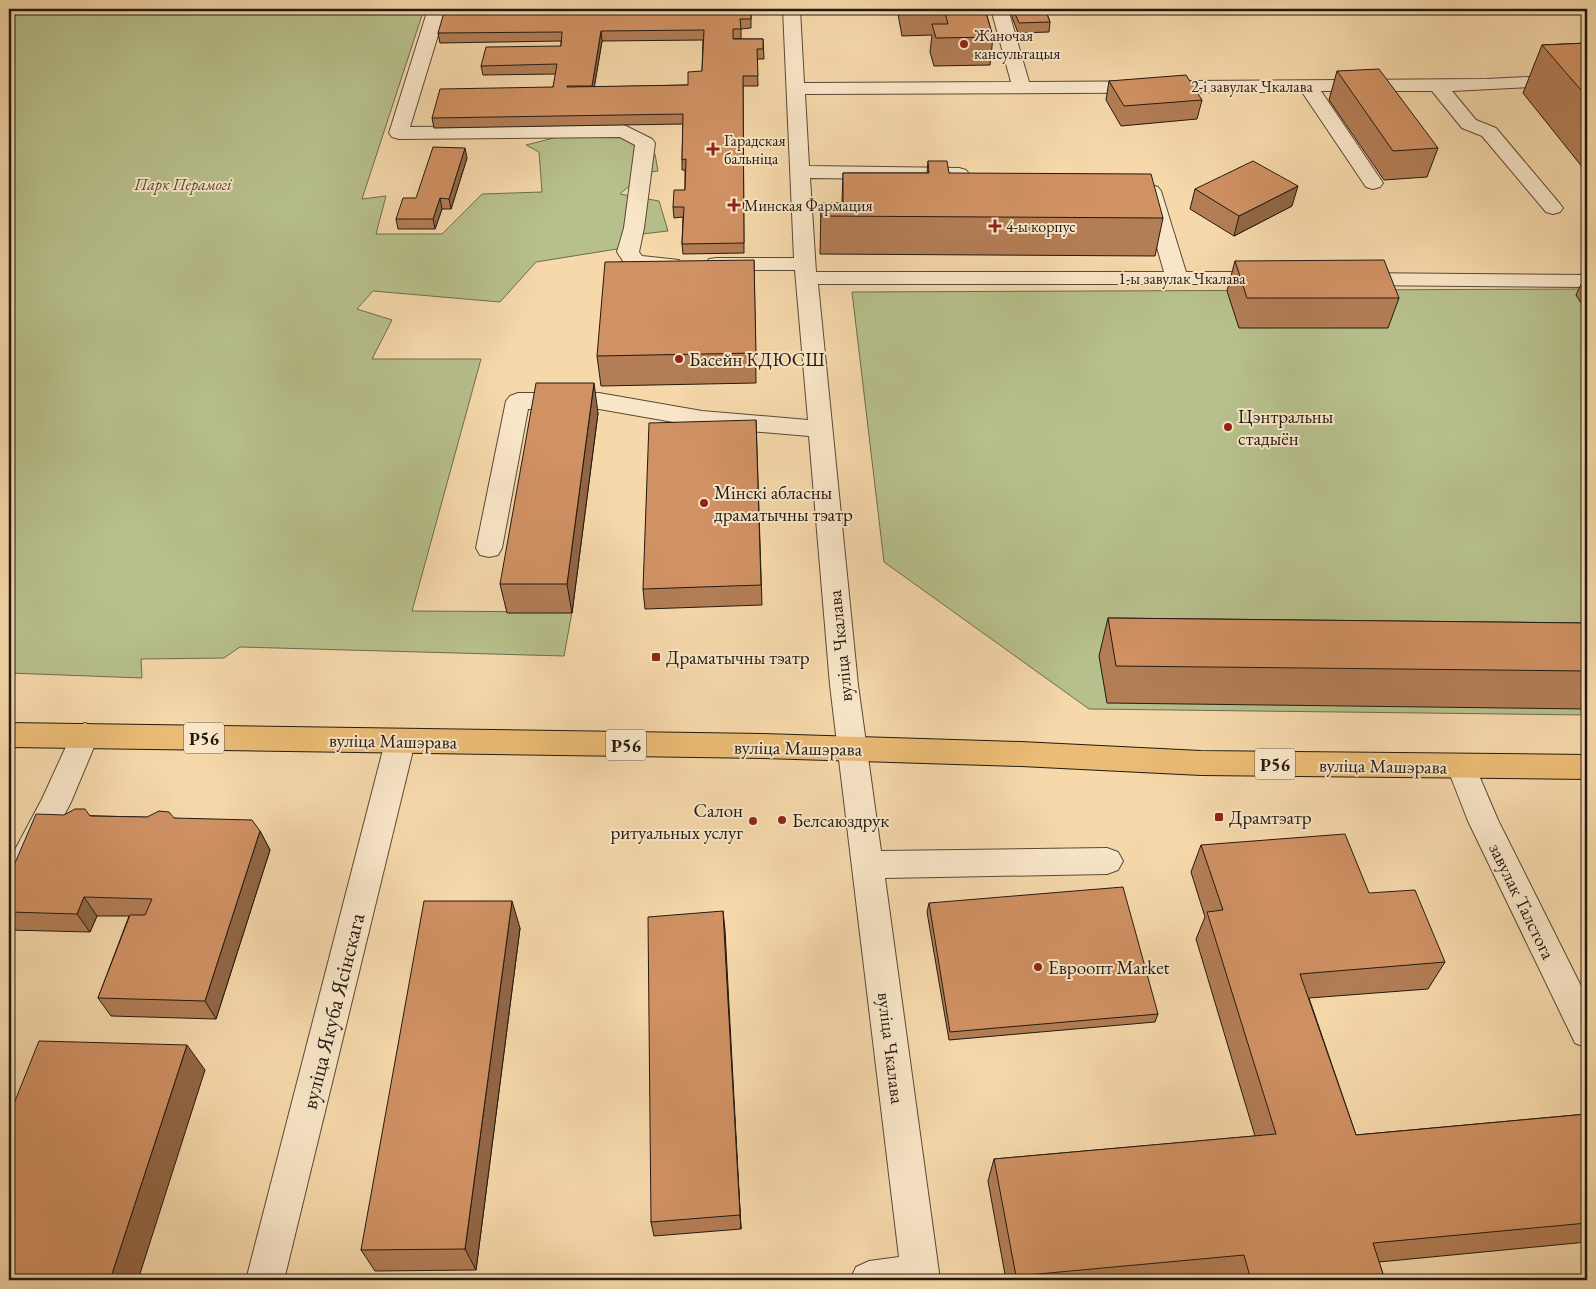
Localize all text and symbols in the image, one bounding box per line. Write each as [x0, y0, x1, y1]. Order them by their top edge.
place label: Жаночая кансультацыя [973, 25, 1060, 64]
marker: Жаночая кансультацыя [958, 38, 970, 50]
street label: 2-і завулак Чкалава [1191, 76, 1313, 97]
place label: Гарадская бальніца [724, 130, 786, 169]
marker: Гарадская бальніца [706, 142, 720, 156]
park label: Парк Перамогі [133, 174, 233, 195]
place label: Минская Фармация [744, 195, 873, 216]
marker: Минская Фармация [728, 199, 740, 211]
place label: 4-ы корпус [1006, 216, 1076, 237]
marker: 4-ы корпус [988, 219, 1002, 233]
street label: 1-ы завулак Чкалава [1118, 268, 1246, 289]
place label: Басейн КДЮСШ [689, 347, 825, 372]
marker: Басейн КДЮСШ [673, 353, 685, 365]
place label: Цэнтральны стадыён [1238, 404, 1334, 451]
marker: Цэнтральны стадыён [1222, 421, 1234, 433]
place label: Мінскі абласны драматычны тэатр [714, 480, 853, 527]
marker: Мінскі абласны драматычны тэатр [698, 497, 710, 509]
street label: вуліца Чкалава [822, 589, 858, 703]
place label: Драматычны тэатр [666, 645, 810, 670]
marker: Драматычны тэатр [650, 651, 662, 663]
road number: Р56 [184, 722, 224, 754]
street label: вуліца Машэрава [329, 727, 458, 755]
road number: Р56 [606, 730, 646, 760]
street label: вуліца Машэрава [734, 734, 863, 762]
road number: Р56 [1255, 749, 1295, 780]
street label: вуліца Машэрава [1319, 752, 1448, 780]
place label: Салон ритуальных услуг [610, 798, 743, 845]
place label: Драмтэатр [1229, 805, 1312, 830]
place label: Белсаюздрук [792, 808, 889, 833]
marker: Драмтэатр [1213, 811, 1225, 823]
marker: Белсаюздрук [776, 814, 788, 826]
marker: Салон ритуальных услуг [747, 815, 759, 827]
street label: завулак Талстога [1483, 839, 1561, 964]
street label: вуліца Якуба Ясінскага [295, 910, 371, 1112]
place label: Евроопт Market [1048, 955, 1170, 980]
marker: Евроопт Market [1032, 961, 1044, 973]
street label: вуліца Чкалава [872, 991, 910, 1106]

